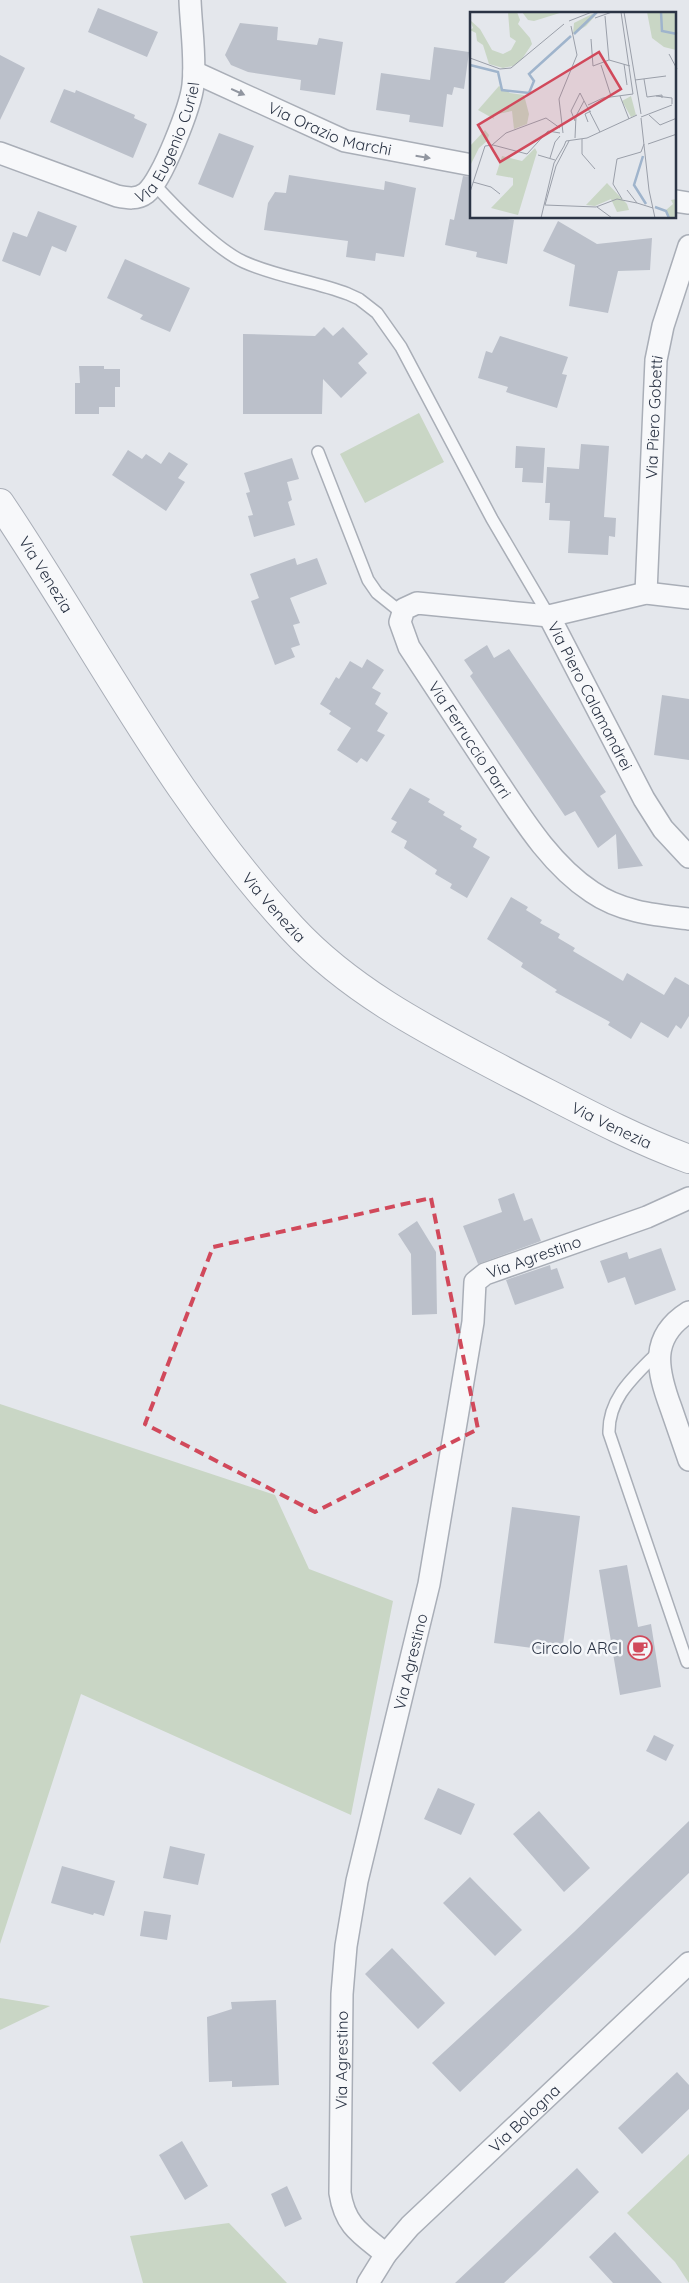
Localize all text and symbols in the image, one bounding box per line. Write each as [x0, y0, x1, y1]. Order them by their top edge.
inset map [470, 12, 676, 219]
street label: Via Eugenio Curiel [132, 81, 203, 207]
one-way arrow [231, 89, 245, 97]
street label: Via Orazio Marchi [265, 97, 393, 160]
one-way arrow [416, 154, 432, 162]
street label: Via Piero Gobetti [641, 353, 667, 479]
street label: Via Venezia [15, 532, 78, 616]
street label: Via Piero Calamandrei [544, 618, 637, 774]
street label: Via Ferruccio Parri [424, 677, 516, 802]
street label: Via Venezia [238, 868, 310, 946]
street label: Via Venezia [568, 1097, 655, 1153]
street label: Via Agrestino [484, 1231, 584, 1283]
street label: Via Agrestino [389, 1611, 432, 1712]
cafe icon: Circolo ARCI [627, 1635, 653, 1661]
place label: Circolo ARCI [531, 1638, 622, 1658]
street label: Via Agrestino [331, 2011, 352, 2110]
street label: Via Bologna [484, 2080, 564, 2157]

